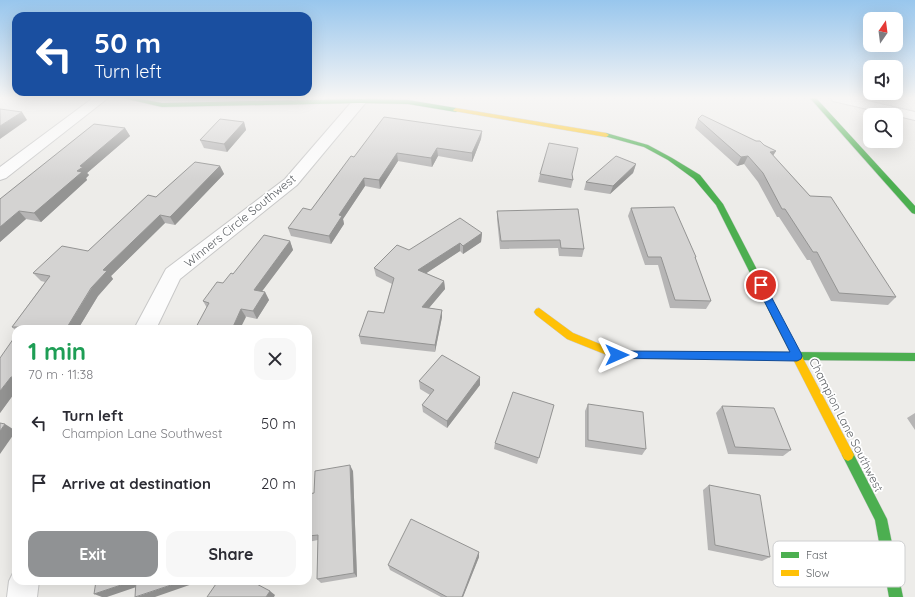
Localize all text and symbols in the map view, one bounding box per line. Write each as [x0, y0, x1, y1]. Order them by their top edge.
north arrow [863, 12, 903, 52]
map controls [863, 12, 903, 148]
text: 50 m [94, 25, 161, 60]
icon: left [28, 28, 80, 80]
text: Turn left [94, 60, 162, 83]
button: sound [863, 60, 903, 100]
button: search [863, 108, 903, 148]
street label: Winners Circle Southwest [181, 171, 299, 270]
pin [744, 268, 778, 302]
icon: arrive [750, 274, 772, 296]
position arrow [596, 334, 638, 376]
text: 1 min [28, 336, 86, 366]
button: close [254, 338, 296, 380]
street label: Champion Lane Southwest [806, 355, 887, 494]
text: 70 m · 11:38 [28, 366, 93, 382]
text: Turn left [62, 406, 124, 425]
icon: left [28, 412, 50, 434]
text: 50 m [261, 414, 296, 433]
text: Champion Lane Southwest [62, 425, 222, 441]
icon: arrive [28, 472, 50, 494]
text: Arrive at destination [62, 474, 211, 493]
text: 20 m [261, 474, 296, 493]
button: Exit [28, 531, 158, 577]
button: Share [166, 531, 296, 577]
legend [773, 541, 905, 587]
text: Fast [806, 548, 828, 562]
text: Slow [806, 566, 830, 580]

